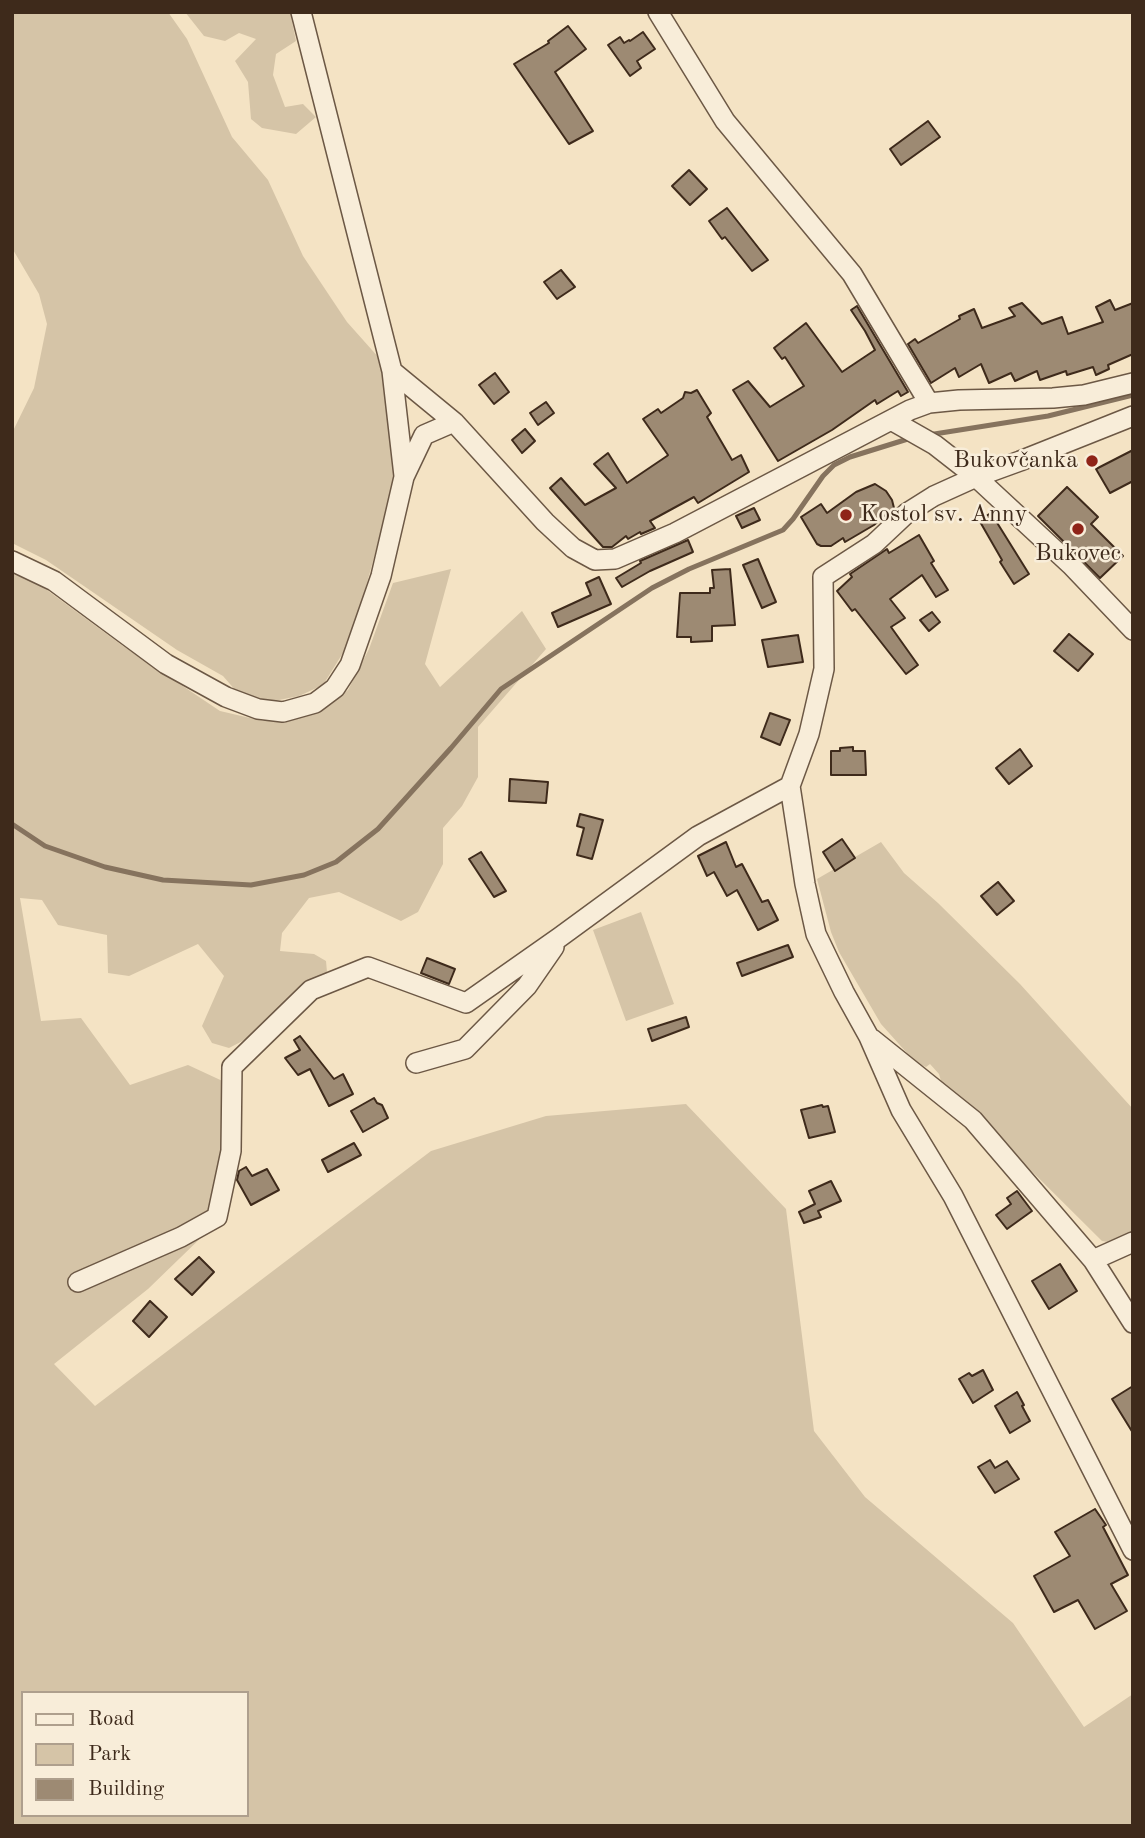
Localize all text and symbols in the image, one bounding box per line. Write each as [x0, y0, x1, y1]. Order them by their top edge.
place label: Bukovčanka [953, 447, 1078, 475]
marker: Bukovčanka [1084, 453, 1100, 469]
place label: Kostol sv. Anny [860, 501, 1028, 529]
marker: Kostol sv. Anny [838, 507, 854, 523]
marker: Bukovec [1070, 521, 1086, 537]
place label: Bukovec [1035, 540, 1121, 568]
legend [21, 1691, 248, 1817]
text: Road [88, 1709, 135, 1730]
text: Park [88, 1744, 131, 1765]
text: Building [88, 1779, 164, 1800]

